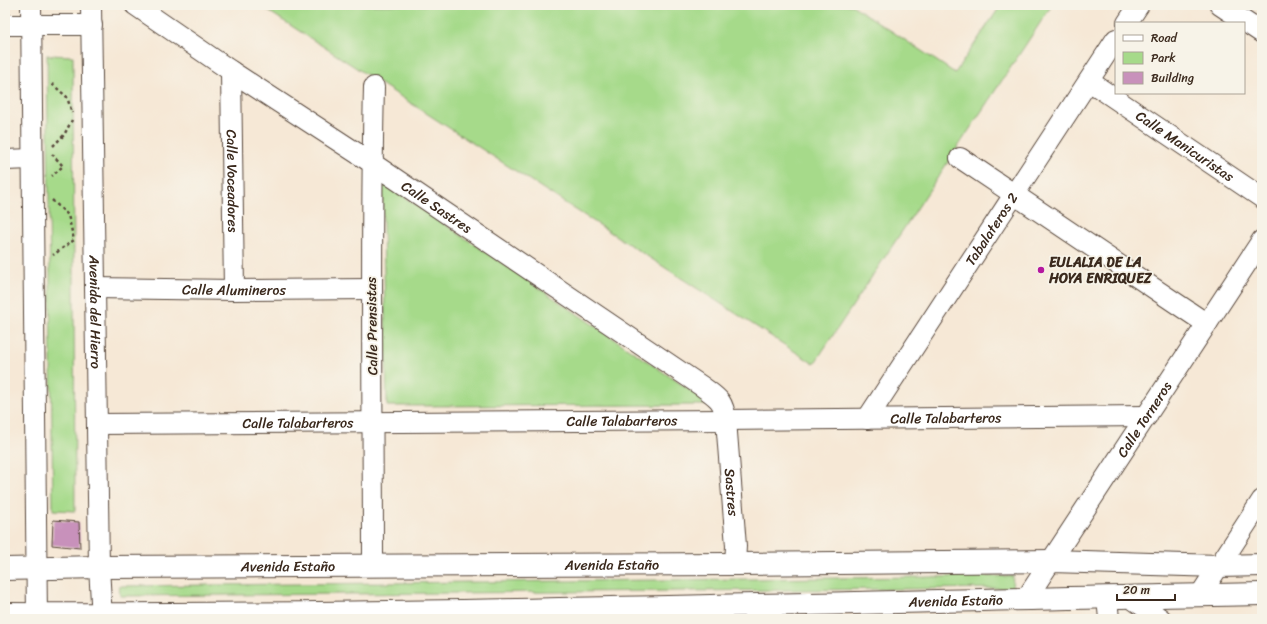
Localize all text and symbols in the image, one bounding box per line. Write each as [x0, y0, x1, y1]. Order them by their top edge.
legend [1115, 22, 1245, 94]
text: Road [1151, 27, 1178, 49]
text: Park [1151, 47, 1176, 69]
text: Building [1151, 67, 1194, 89]
street label: Calle Manicuristas [1131, 104, 1240, 189]
street label: Calle Voceadores [219, 129, 246, 233]
street label: Calle Sastres [396, 174, 477, 240]
street label: Tabalateros 2 [958, 187, 1025, 271]
place label: EULALIA DE LA HOYA ENRIQUEZ [1048, 250, 1153, 291]
street label: Avenida del Hierro [82, 254, 109, 369]
marker: EULALIA DE LA HOYA ENRIQUEZ [1036, 265, 1046, 275]
street label: Calle Prensistas [359, 276, 385, 375]
street label: Calle Alumineros [182, 277, 287, 303]
street label: Calle Torneros [1110, 376, 1179, 463]
street label: Calle Talabarteros [890, 405, 1002, 431]
street label: Calle Talabarteros [566, 408, 678, 434]
street label: Calle Talabarteros [242, 410, 354, 436]
street label: Sastres [717, 467, 746, 518]
street label: Avenida Estaño [564, 552, 659, 577]
street label: Avenida Estaño [240, 553, 335, 579]
scale bar [1117, 576, 1175, 602]
text: 20 m [1123, 579, 1150, 601]
street label: Avenida Estaño [907, 587, 1003, 614]

